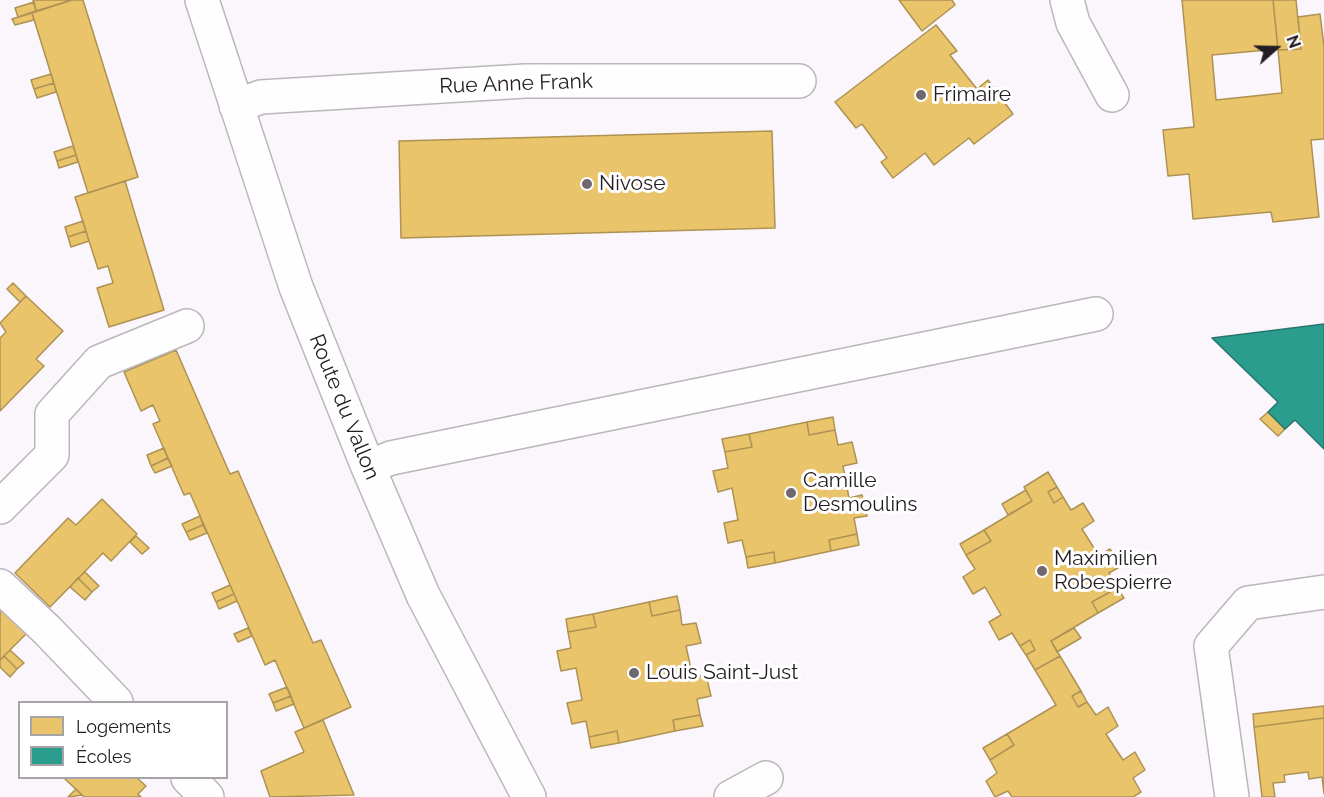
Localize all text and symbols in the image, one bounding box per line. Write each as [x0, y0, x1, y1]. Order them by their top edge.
north arrow [1246, 18, 1306, 78]
text: N [1282, 33, 1304, 51]
street label: Rue Anne Frank [439, 69, 593, 99]
place label: Frimaire [933, 82, 1011, 108]
marker: Frimaire [914, 88, 928, 102]
place label: Nivose [599, 171, 666, 197]
marker: Nivose [580, 177, 594, 191]
street label: Route du Vallon [303, 331, 385, 483]
place label: Camille Desmoulins [803, 468, 917, 518]
marker: Camille Desmoulins [784, 486, 798, 500]
place label: Maximilien Robespierre [1054, 546, 1172, 596]
marker: Maximilien Robespierre [1035, 564, 1049, 578]
place label: Louis Saint-Just [646, 660, 798, 686]
marker: Louis Saint-Just [627, 666, 641, 680]
legend [18, 701, 228, 779]
text: Logements [76, 716, 171, 737]
text: Écoles [76, 746, 131, 767]

